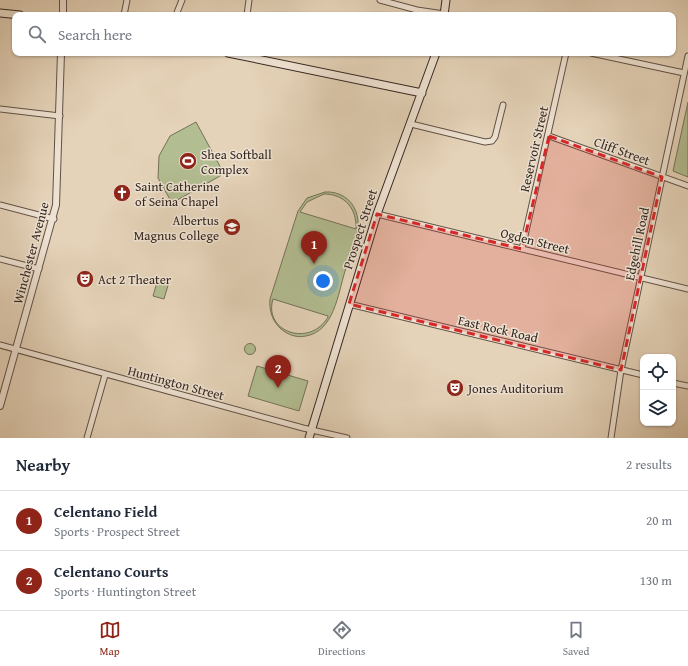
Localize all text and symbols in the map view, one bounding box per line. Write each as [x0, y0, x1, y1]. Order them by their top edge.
search box [12, 12, 676, 56]
icon: search [26, 23, 48, 45]
text: Search here [58, 24, 132, 45]
street label: Reservoir Street [515, 104, 553, 194]
street label: Cliff Street [591, 132, 653, 170]
place label: Shea Softball Complex [201, 145, 272, 179]
sports icon: Shea Softball Complex [178, 151, 198, 171]
place label: Saint Catherine of Seina Chapel [135, 177, 220, 211]
church icon: Saint Catherine of Seina Chapel [112, 183, 132, 203]
street label: Prospect Street [338, 186, 382, 271]
street label: Winchester Avenue [8, 200, 54, 306]
street label: Edgehill Road [620, 206, 654, 282]
place label: Albertus Magnus College [134, 211, 219, 245]
school or university icon: Albertus Magnus College [222, 217, 242, 237]
street label: Ogden Street [499, 223, 572, 259]
pin: 1 [301, 231, 327, 264]
theatre icon: Act 2 Theater [75, 269, 95, 289]
place label: Act 2 Theater [98, 270, 172, 289]
your location [313, 271, 333, 291]
street label: East Rock Road [456, 311, 540, 347]
map controls [640, 354, 676, 426]
button: locate [640, 354, 676, 390]
pin: 2 [265, 355, 291, 388]
street label: Huntington Street [126, 361, 227, 405]
theatre icon: Jones Auditorium [445, 378, 465, 398]
place label: Jones Auditorium [466, 379, 564, 398]
button: layers [640, 390, 676, 426]
text: Nearby [16, 452, 70, 477]
text: 2 results [626, 455, 672, 474]
text: Celentano Field [54, 501, 157, 522]
text: 1 [26, 511, 32, 530]
text: 20 m [646, 511, 672, 530]
text: Sports · Prospect Street [54, 522, 180, 541]
text: Celentano Courts [54, 561, 168, 582]
text: 2 [26, 571, 32, 590]
text: 130 m [640, 571, 672, 590]
text: Sports · Huntington Street [54, 582, 196, 601]
tab: Map [99, 619, 121, 659]
tab: Directions [318, 619, 365, 659]
tab: Saved [563, 619, 589, 659]

